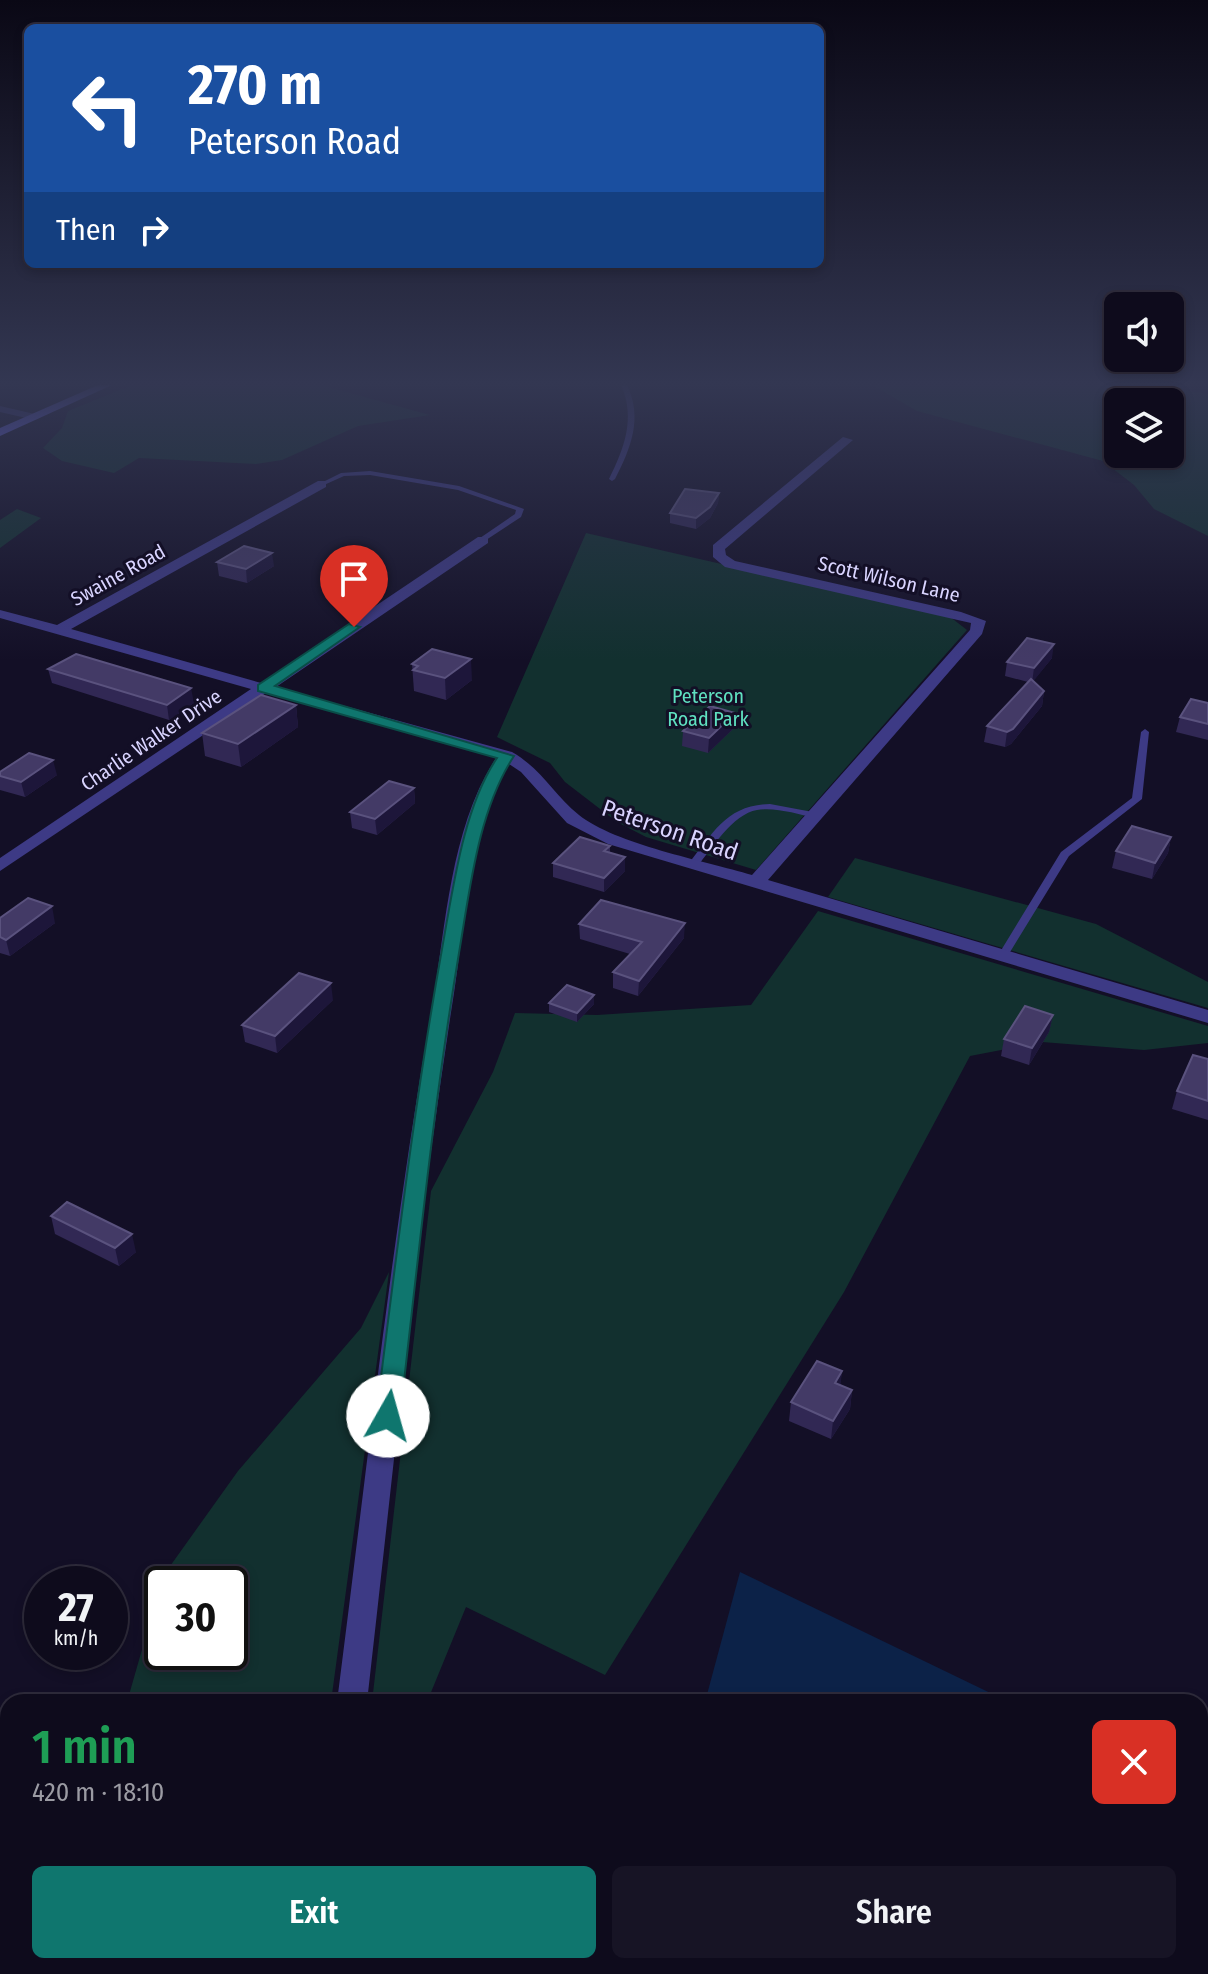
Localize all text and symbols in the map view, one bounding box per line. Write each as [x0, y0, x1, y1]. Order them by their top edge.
text: 270 m [188, 52, 322, 119]
icon: left [56, 56, 160, 160]
text: Peterson Road [188, 120, 401, 164]
icon: right [132, 208, 176, 252]
text: Then [56, 212, 116, 248]
map controls [1104, 292, 1184, 468]
button: sound [1104, 292, 1184, 372]
button: layers [1104, 388, 1184, 468]
street label: Swaine Road [67, 539, 169, 611]
pin [320, 545, 388, 627]
street label: Scott Wilson Lane [816, 551, 962, 607]
icon: arrive [332, 557, 376, 601]
street label: Charlie Walker Drive [76, 684, 226, 796]
park label: Peterson Road Park [667, 684, 750, 731]
street label: Peterson Road [598, 794, 742, 866]
position arrow [346, 1374, 430, 1458]
speed limit sign: 30 [144, 1566, 248, 1670]
text: 27 [58, 1584, 94, 1632]
text: km/h [54, 1626, 98, 1650]
text: 1 min [32, 1718, 137, 1776]
button: close [1092, 1720, 1176, 1804]
text: 420 m · 18:10 [32, 1777, 164, 1808]
button: Exit [32, 1866, 596, 1958]
button: Share [612, 1866, 1176, 1958]

